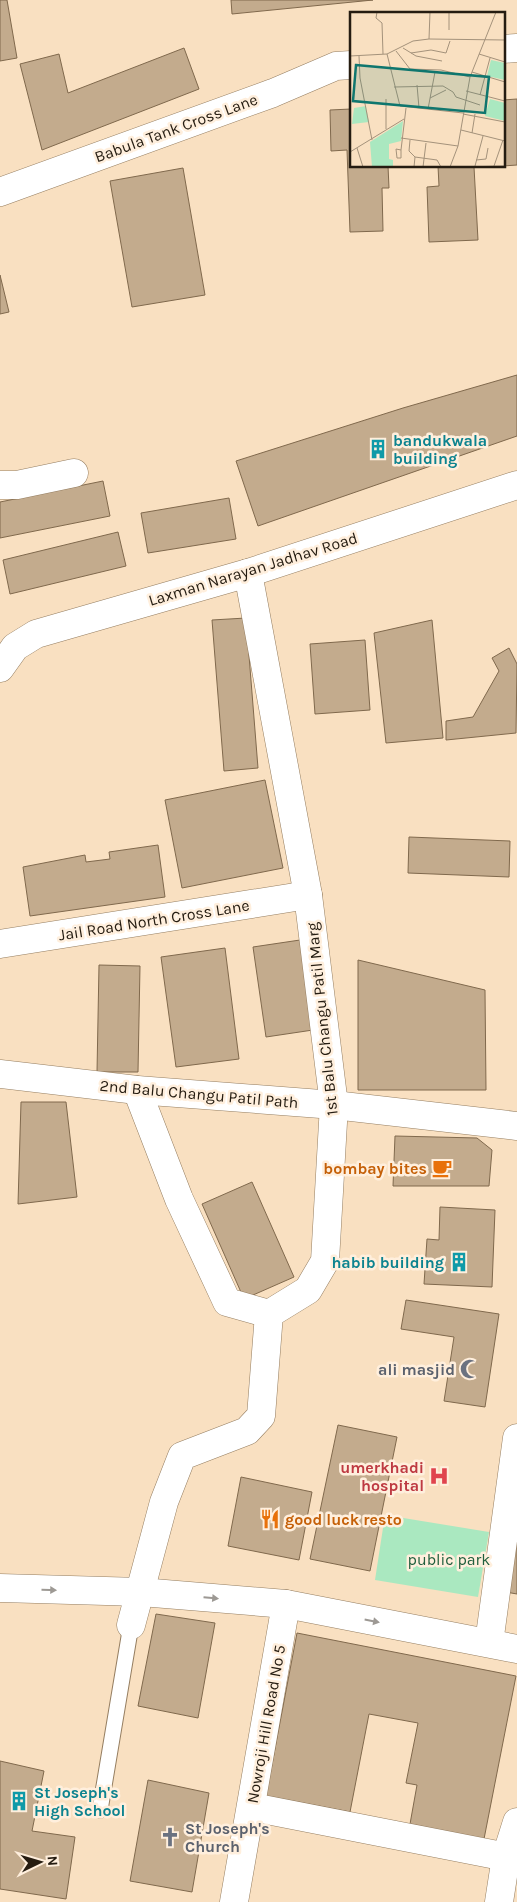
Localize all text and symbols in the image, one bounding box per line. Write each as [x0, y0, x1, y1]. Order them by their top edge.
inset map [350, 12, 504, 168]
street label: Babula Tank Cross Lane [92, 90, 260, 166]
place label: bandukwala building [393, 431, 487, 468]
building icon: bandukwala building [367, 438, 389, 460]
street label: Laxman Narayan Jadhav Road [146, 528, 360, 610]
street label: Jail Road North Cross Lane [57, 896, 251, 944]
street label: 1st Balu Changu Patil Marg [302, 921, 342, 1117]
street label: 2nd Balu Changu Patil Path [99, 1076, 299, 1112]
cafe icon: bombay bites [431, 1157, 453, 1179]
place label: bombay bites [323, 1159, 427, 1178]
building icon: habib building [448, 1251, 470, 1273]
place label: habib building [331, 1253, 444, 1272]
mosque icon: ali masjid [459, 1358, 481, 1380]
place label: ali masjid [378, 1360, 455, 1379]
place label: umerkhadi hospital [340, 1458, 424, 1495]
hospital icon: umerkhadi hospital [428, 1465, 450, 1487]
restaurant icon: good luck resto [259, 1508, 281, 1530]
place label: good luck resto [285, 1510, 402, 1529]
park label: public park [408, 1550, 490, 1569]
one-way arrow [41, 1586, 57, 1594]
one-way arrow [203, 1594, 219, 1602]
one-way arrow [364, 1617, 380, 1625]
street label: Nowroji Hill Road No 5 [243, 1643, 289, 1805]
place label: St Joseph's High School [34, 1783, 126, 1820]
building icon: St Joseph's High School [8, 1790, 30, 1812]
place label: St Joseph's Church [185, 1819, 270, 1856]
church icon: St Joseph's Church [159, 1826, 181, 1848]
north arrow [15, 1837, 65, 1887]
text: N [44, 1855, 61, 1867]

